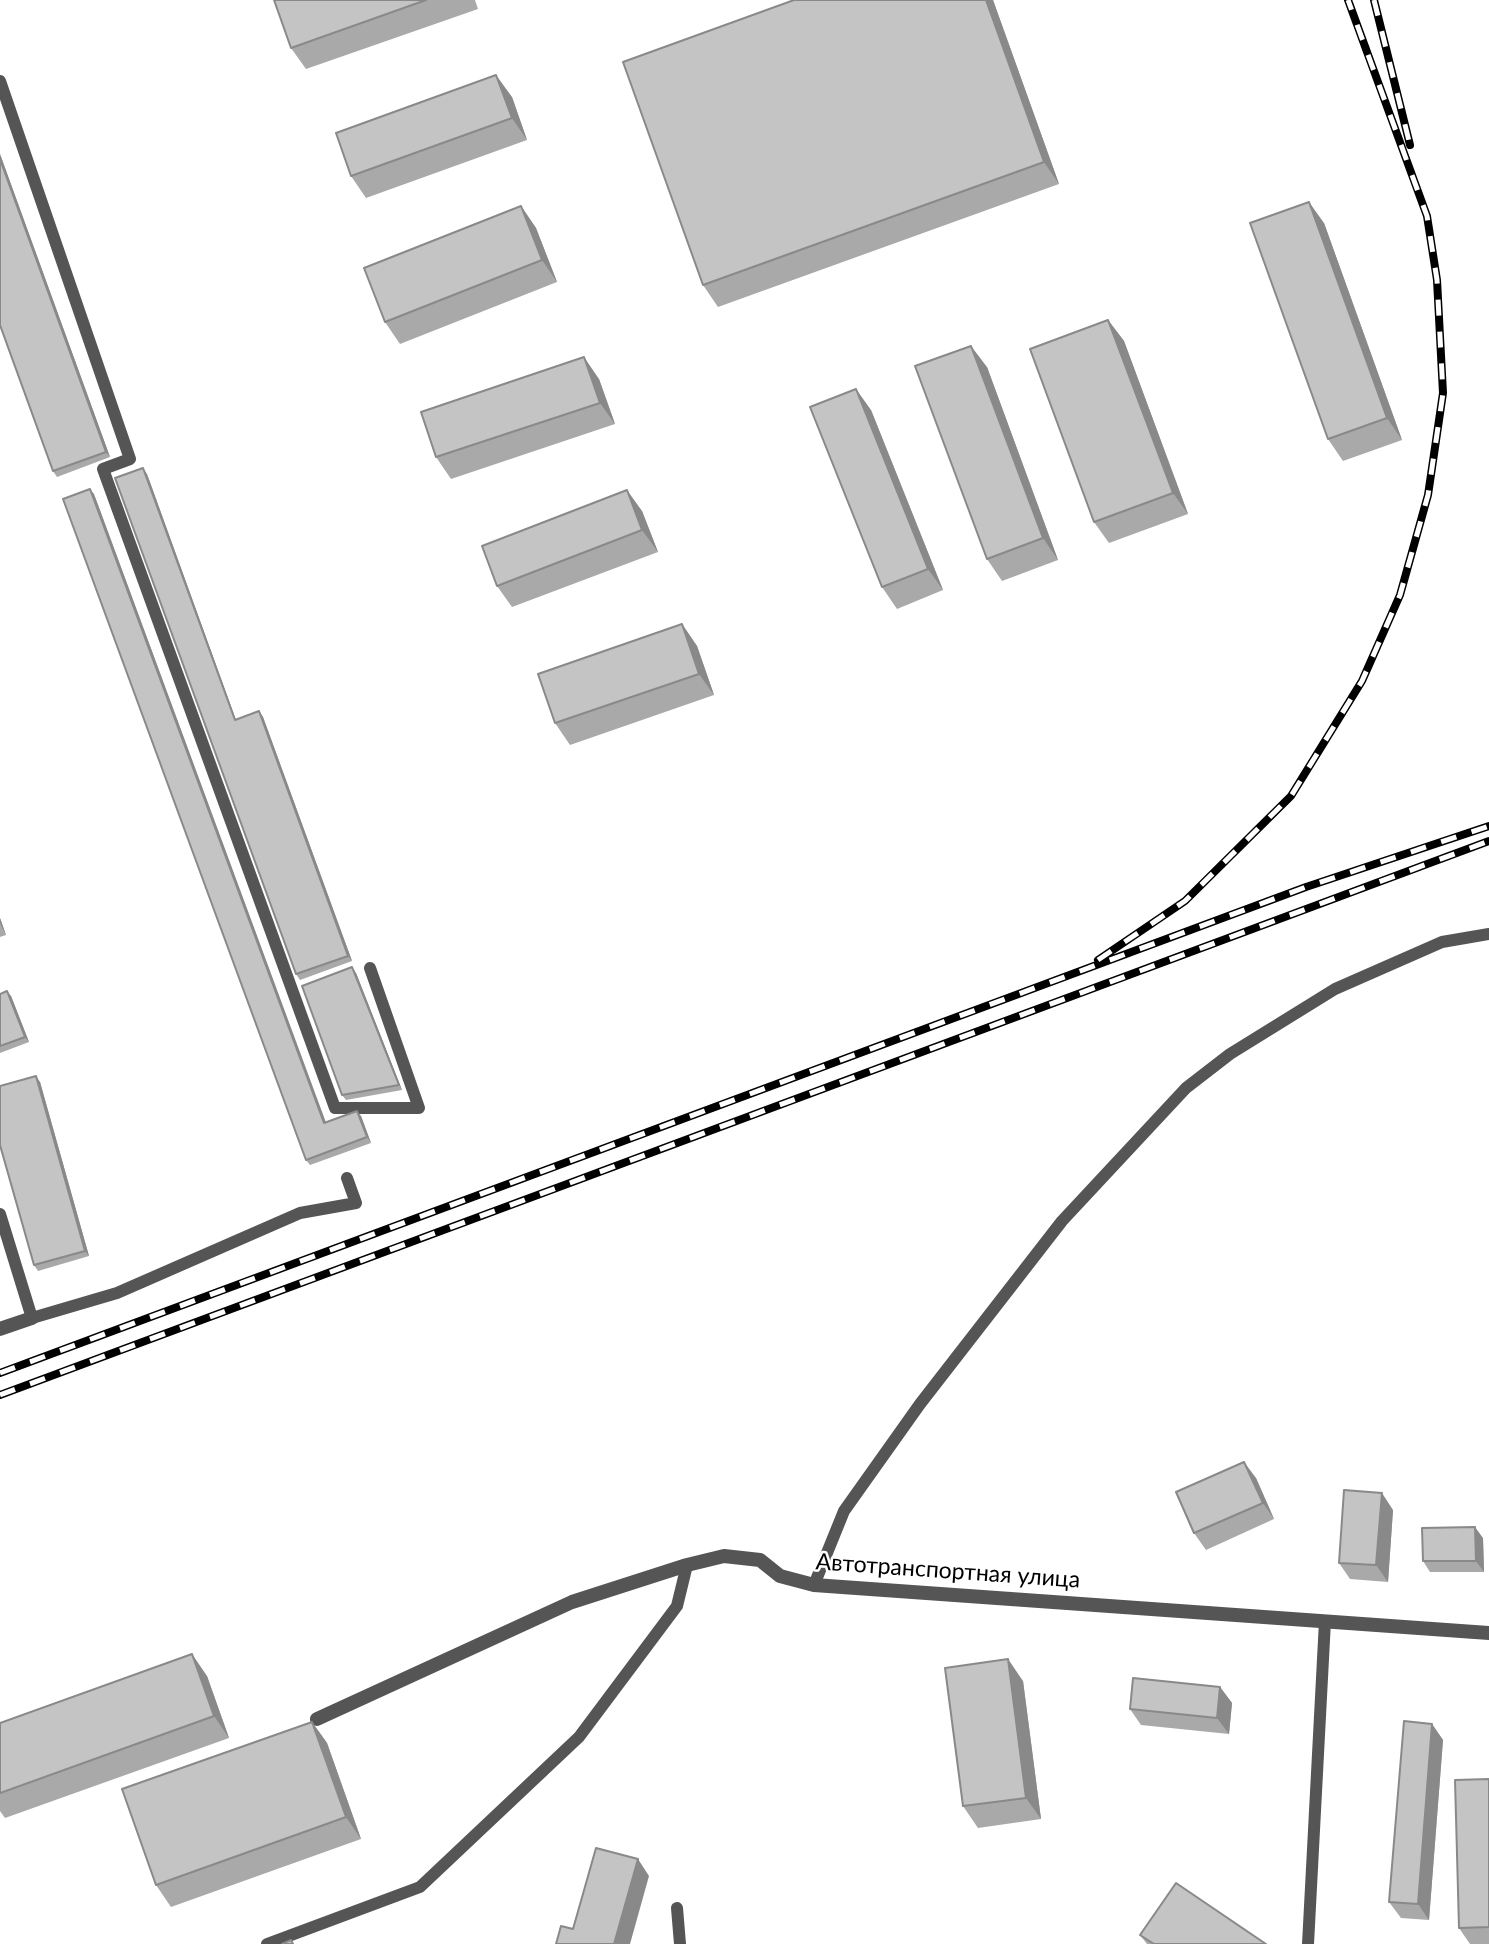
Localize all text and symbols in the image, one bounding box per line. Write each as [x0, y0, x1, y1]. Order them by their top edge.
street label: Автотранспортная улица [815, 1548, 1081, 1594]

